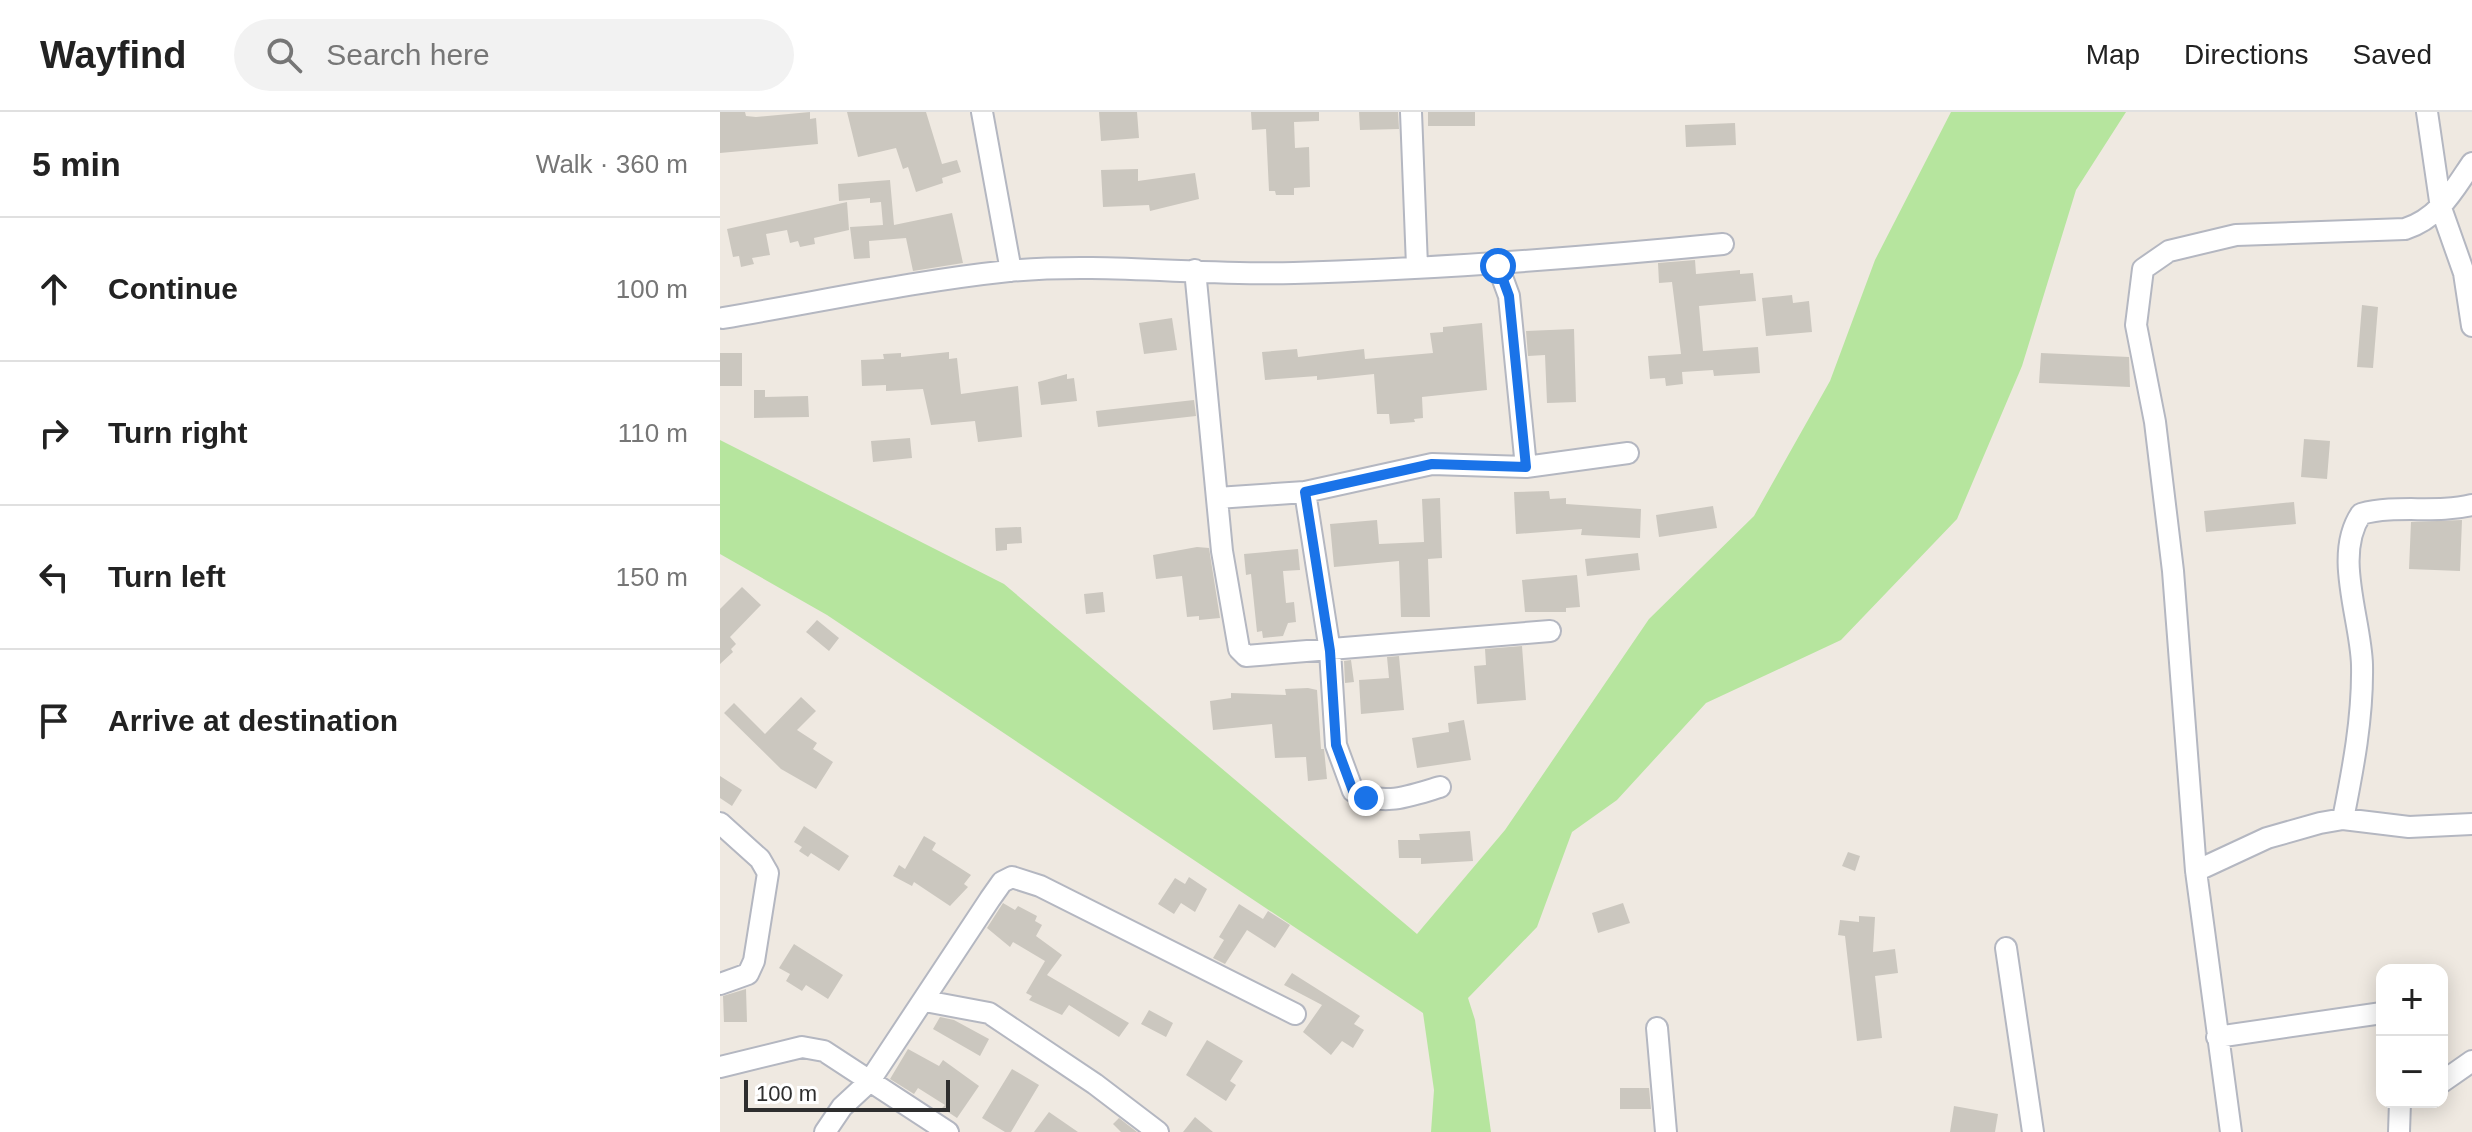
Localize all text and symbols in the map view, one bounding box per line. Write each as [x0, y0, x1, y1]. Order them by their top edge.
search box [234, 19, 794, 91]
icon: search [262, 33, 306, 77]
text: Wayfind [40, 34, 186, 76]
text: Search here [326, 38, 490, 71]
text: Map [2086, 39, 2140, 70]
text: Directions [2184, 39, 2309, 70]
text: Saved [2353, 39, 2432, 70]
text: 5 min [32, 145, 121, 183]
text: Walk · 360 m [536, 149, 688, 179]
route start [1480, 248, 1516, 284]
icon: ahead [32, 267, 76, 311]
text: Continue [108, 272, 238, 305]
text: 100 m [616, 274, 688, 304]
icon: right [32, 411, 76, 455]
text: Turn right [108, 416, 247, 449]
text: 110 m [618, 418, 688, 448]
icon: left [32, 555, 76, 599]
text: Turn left [108, 560, 226, 593]
text: 150 m [616, 562, 688, 592]
icon: arrive [32, 699, 76, 743]
text: Arrive at destination [108, 704, 398, 737]
route end [1348, 780, 1384, 816]
map controls [2376, 964, 2448, 1108]
button: + [2376, 964, 2448, 1036]
button: − [2376, 1036, 2448, 1108]
scale bar [744, 1076, 950, 1112]
text: 100 m [756, 1081, 817, 1106]

